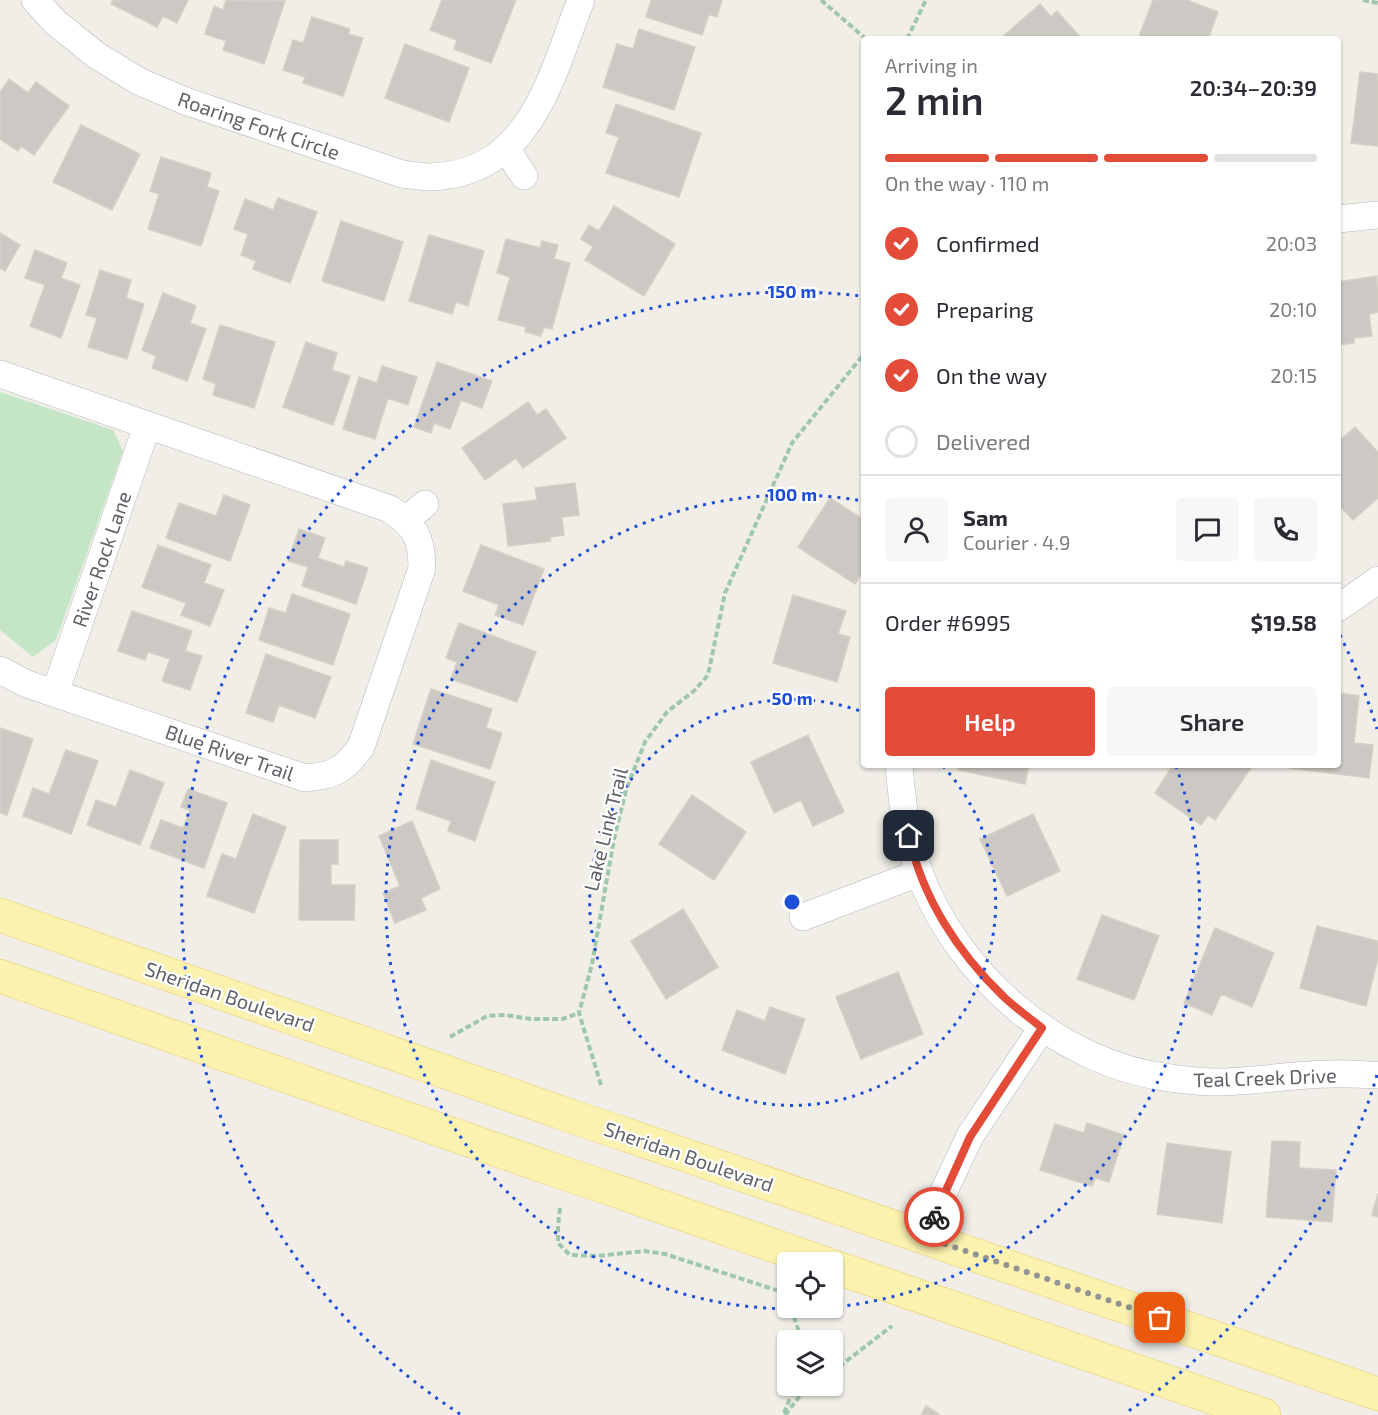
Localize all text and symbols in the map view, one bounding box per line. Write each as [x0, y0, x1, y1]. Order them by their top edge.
text: Arriving in [885, 53, 978, 77]
text: 20:34–20:39 [1190, 74, 1317, 100]
text: 2 min [885, 76, 984, 123]
street label: Roaring Fork Circle [175, 86, 343, 164]
text: On the way · 110 m [885, 171, 1049, 195]
icon: check [885, 227, 918, 260]
text: Confirmed [936, 230, 1040, 256]
text: 20:03 [1266, 231, 1317, 255]
text: 150 m [768, 280, 816, 302]
icon: check [885, 293, 918, 326]
text: Preparing [936, 296, 1034, 322]
text: 20:10 [1269, 297, 1317, 321]
icon: check [885, 359, 918, 392]
text: On the way [936, 362, 1047, 388]
text: 20:15 [1270, 363, 1317, 387]
text: Delivered [936, 428, 1031, 454]
text: 100 m [767, 483, 817, 505]
street label: River Rock Lane [67, 488, 135, 630]
button: person [885, 498, 948, 561]
button: chat [1176, 498, 1239, 561]
button: phone [1254, 498, 1317, 561]
text: Sam [963, 504, 1008, 530]
text: Courier · 4.9 [963, 530, 1070, 554]
text: Order #6995 [885, 609, 1011, 635]
text: $19.58 [1251, 609, 1317, 635]
text: 50 m [771, 687, 813, 709]
button: Help [885, 687, 1095, 756]
button: Share [1107, 687, 1317, 756]
street label: Blue River Trail [162, 719, 298, 785]
street label: Lake Link Trail [578, 765, 632, 893]
pin [883, 810, 934, 861]
icon: home [892, 819, 925, 852]
centre of rings [782, 892, 802, 912]
street label: Sheridan Boulevard [142, 956, 318, 1036]
street label: Teal Creek Drive [1193, 1063, 1337, 1091]
street label: Sheridan Boulevard [601, 1116, 777, 1196]
courier [904, 1187, 964, 1247]
icon: bike [918, 1201, 951, 1234]
map controls [777, 1252, 843, 1396]
button: locate [777, 1252, 843, 1318]
pin [1134, 1292, 1185, 1343]
icon: bag [1143, 1301, 1176, 1334]
button: layers [777, 1330, 843, 1396]

